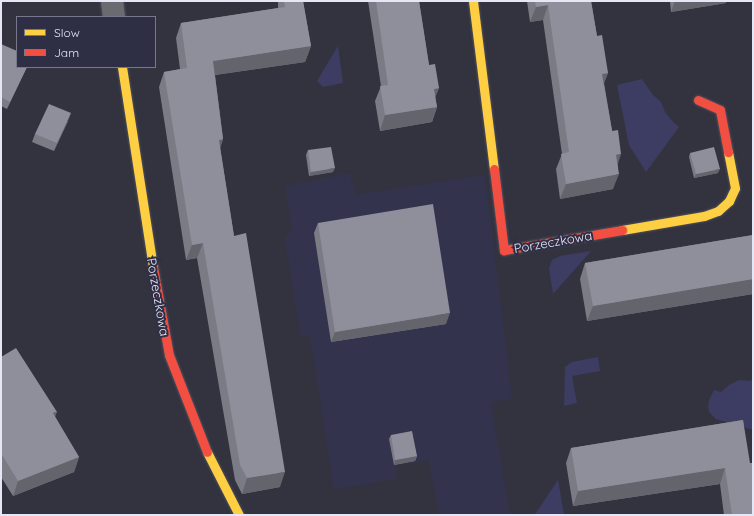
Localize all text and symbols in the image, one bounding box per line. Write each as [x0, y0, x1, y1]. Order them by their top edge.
legend [16, 16, 156, 68]
text: Slow [54, 25, 80, 40]
text: Jam [54, 45, 79, 60]
street label: Porzeczkowa [513, 227, 593, 257]
street label: Porzeczkowa [143, 257, 173, 337]

